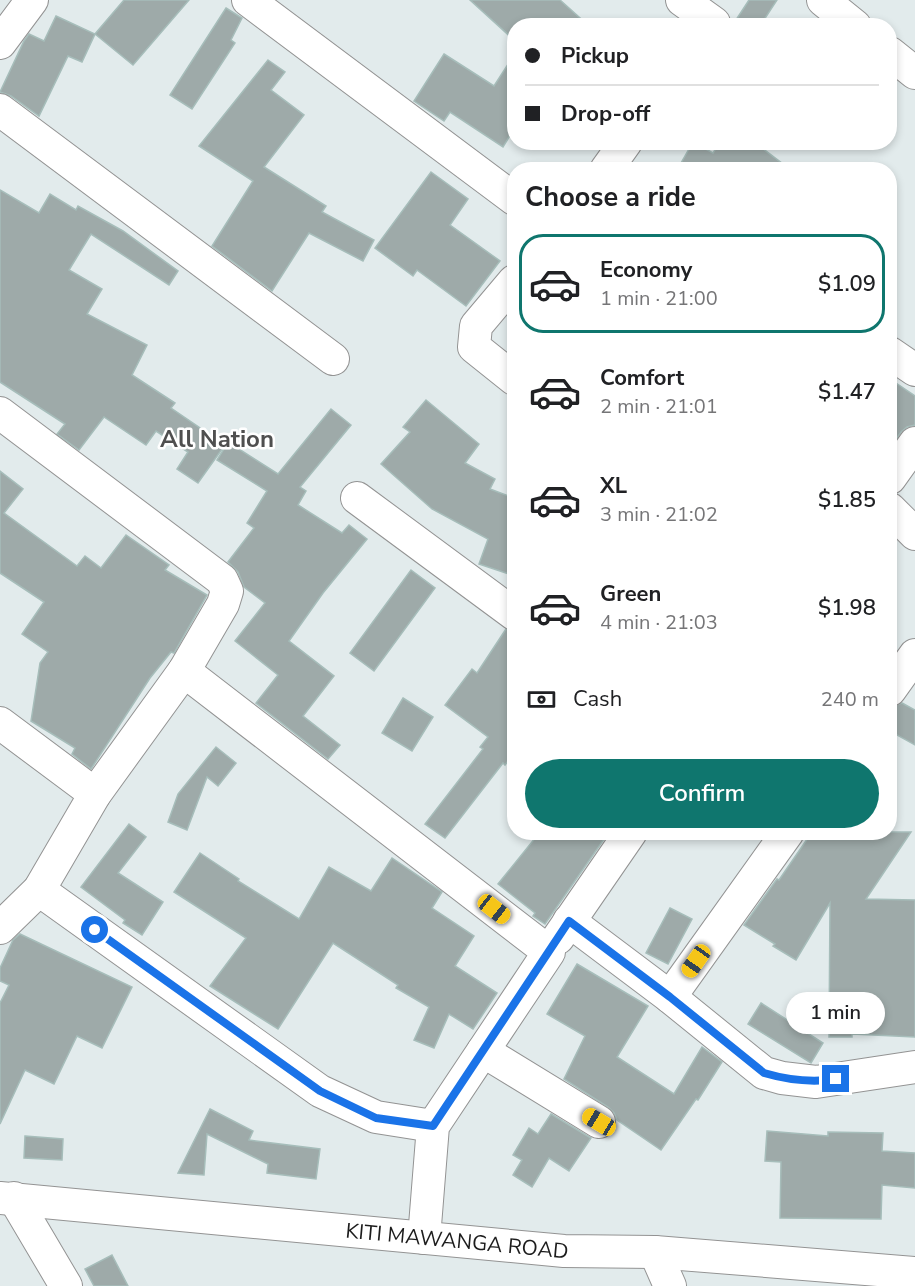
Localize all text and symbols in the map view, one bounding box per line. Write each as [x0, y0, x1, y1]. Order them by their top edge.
text: Pickup [561, 41, 629, 71]
text: Drop-off [561, 99, 650, 129]
text: Choose a ride [525, 179, 696, 216]
text: Economy [600, 255, 692, 285]
icon: car [528, 257, 582, 311]
text: $1.09 [818, 269, 876, 299]
text: 1 min · 21:00 [600, 285, 718, 312]
text: Comfort [600, 363, 684, 393]
icon: car [528, 365, 582, 419]
text: $1.47 [818, 377, 876, 407]
text: 2 min · 21:01 [600, 393, 718, 420]
district label: All Nation [160, 423, 274, 455]
text: XL [600, 471, 627, 501]
icon: car [528, 473, 582, 527]
text: $1.85 [818, 485, 876, 515]
text: 3 min · 21:02 [600, 501, 718, 528]
text: Green [600, 579, 661, 609]
icon: car [528, 581, 582, 635]
text: $1.98 [818, 593, 876, 623]
text: 4 min · 21:03 [600, 609, 718, 636]
icon: cash [525, 683, 558, 716]
text: Cash [573, 684, 622, 714]
text: 240 m [821, 686, 879, 713]
button: Confirm [525, 759, 879, 828]
car [474, 891, 514, 927]
route start [81, 916, 108, 943]
car [678, 941, 714, 981]
callout: 1 min [786, 992, 886, 1034]
text: 1 min [810, 999, 861, 1026]
route end [822, 1065, 849, 1092]
car [579, 1105, 619, 1139]
street label: KITI MAWANGA ROAD [344, 1217, 570, 1265]

